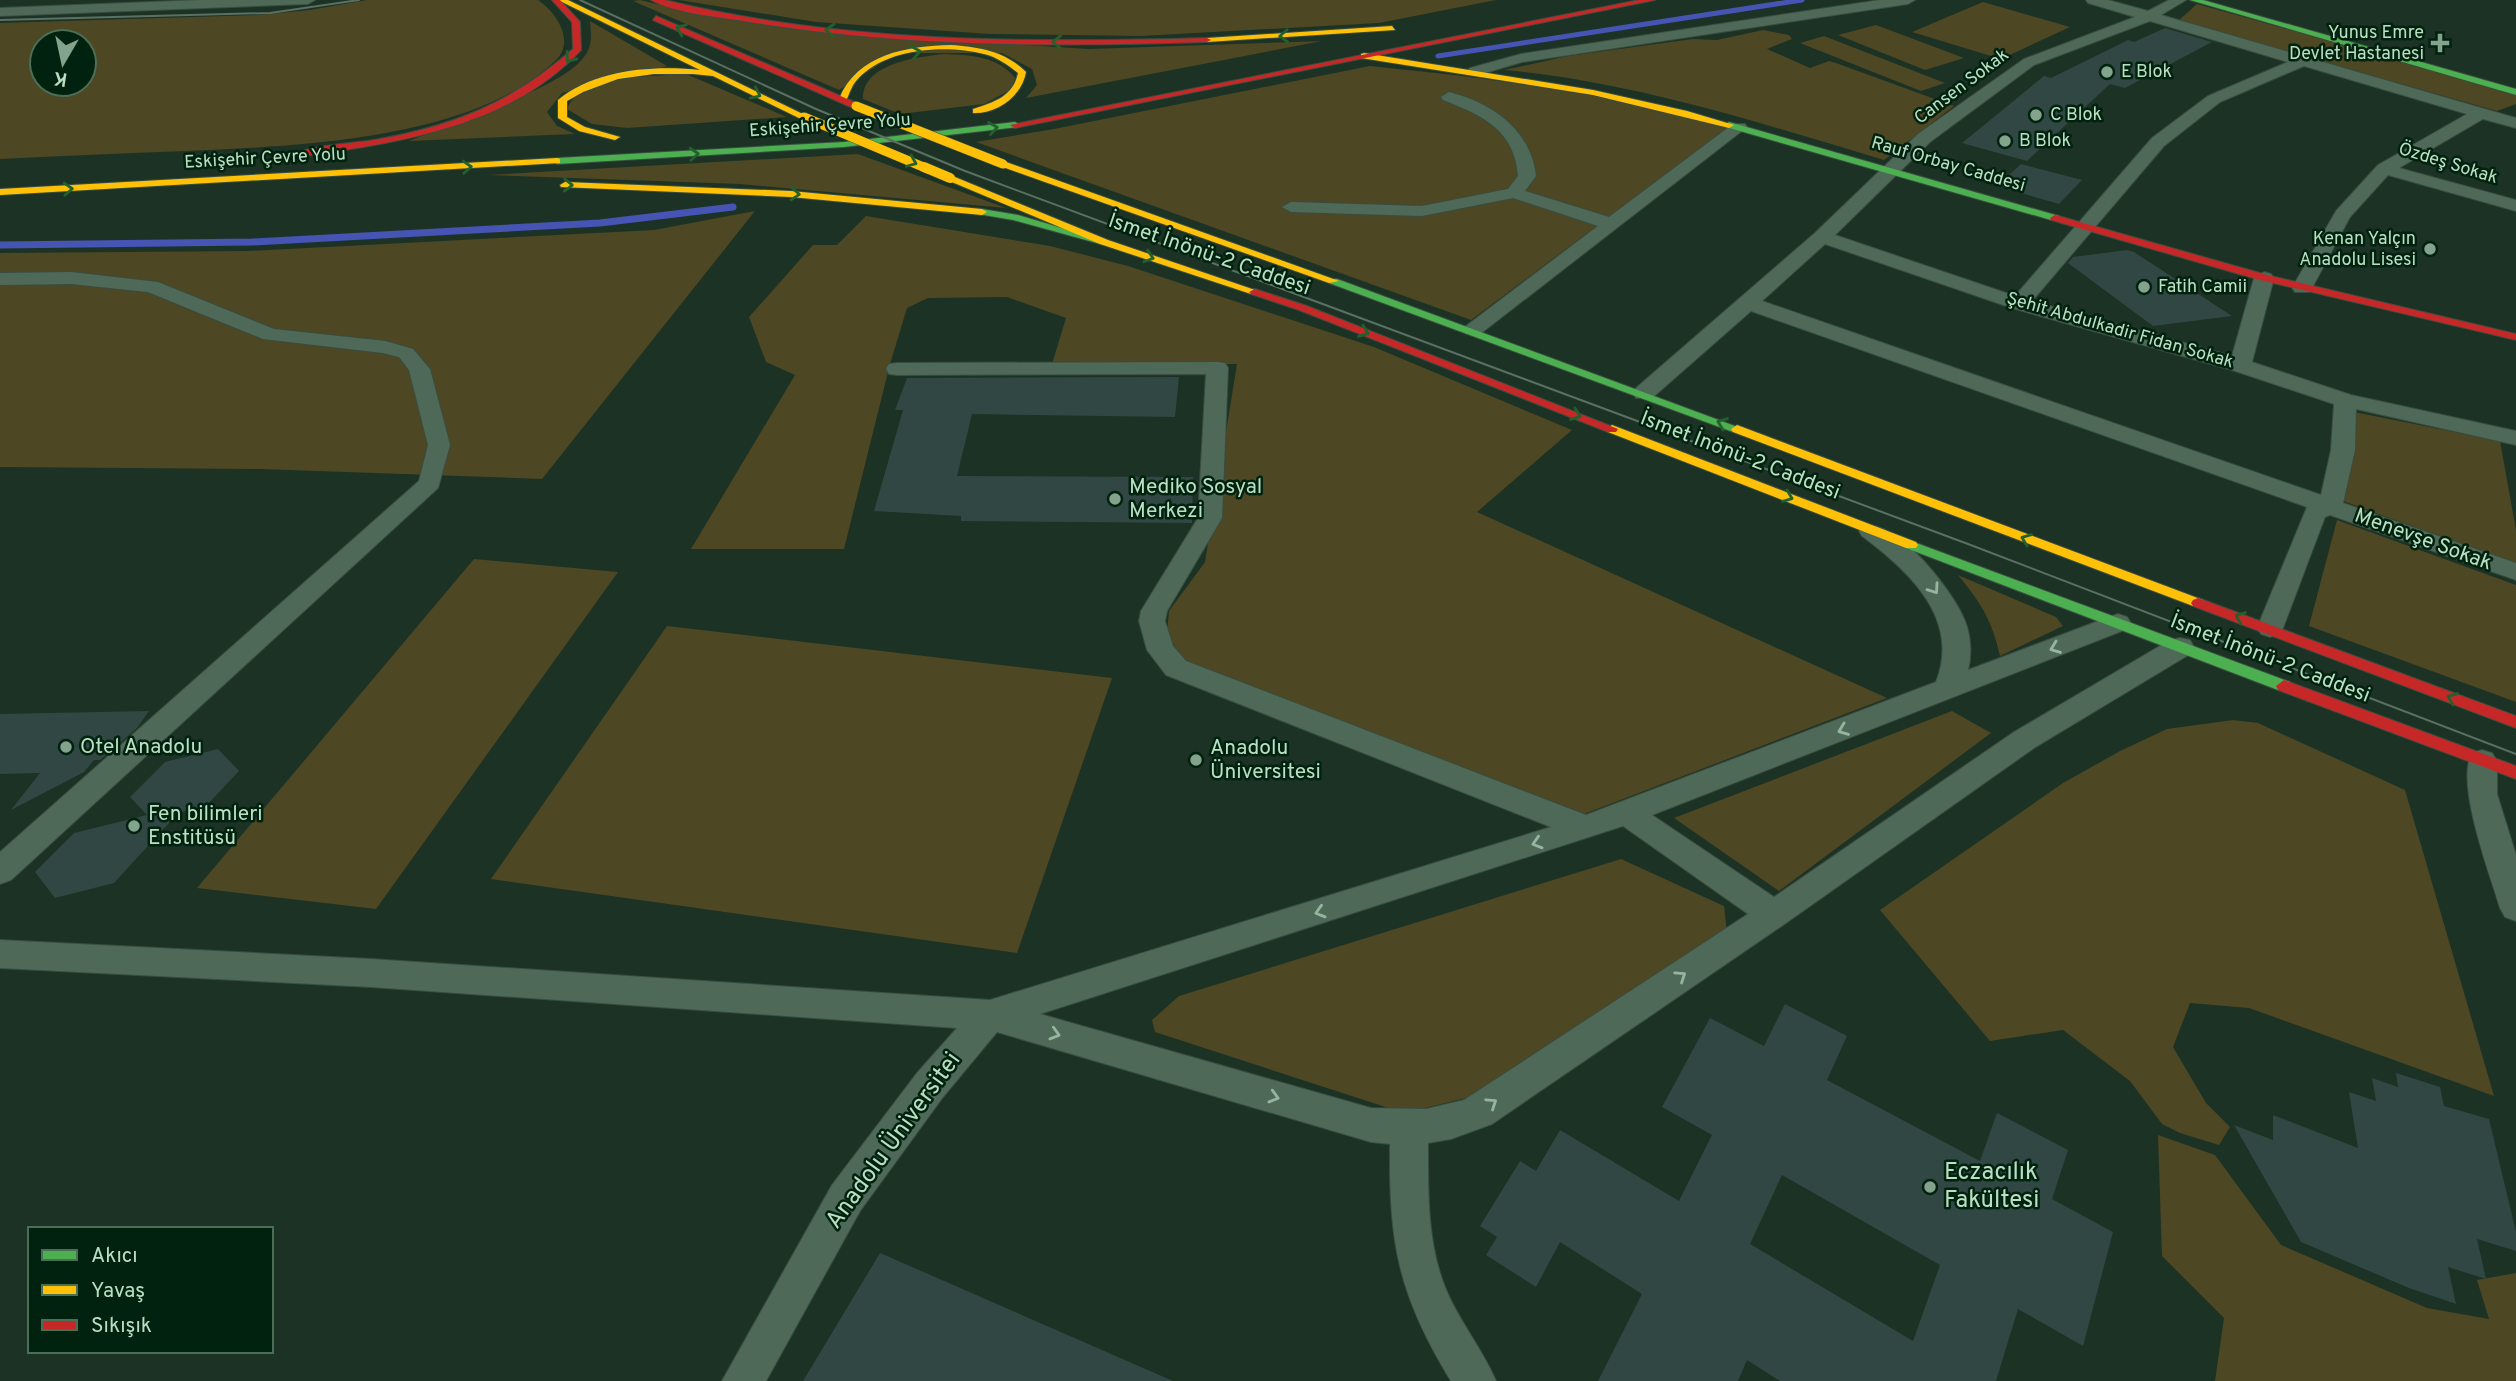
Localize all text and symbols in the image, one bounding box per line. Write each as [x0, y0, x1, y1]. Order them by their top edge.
one-way arrow [824, 22, 836, 37]
place label: Yunus Emre Devlet Hastanesi [2289, 22, 2424, 66]
one-way arrow [676, 23, 688, 37]
north arrow [28, 28, 98, 98]
one-way arrow [1279, 29, 1290, 44]
marker: Yunus Emre Devlet Hastanesi [2430, 33, 2450, 53]
one-way arrow [1051, 34, 1062, 50]
street label: Cansen Sokak [1910, 44, 2014, 130]
one-way arrow [910, 45, 922, 60]
one-way arrow [565, 50, 578, 62]
place label: E Blok [2121, 61, 2172, 84]
marker: E Blok [2099, 64, 2115, 80]
text: K [52, 65, 69, 91]
one-way arrow [748, 86, 761, 100]
place label: C Blok [2050, 104, 2102, 127]
marker: C Blok [2028, 107, 2044, 123]
street label: Eskişehir Çevre Yolu [748, 109, 912, 143]
one-way arrow [988, 121, 999, 136]
place label: B Blok [2019, 130, 2071, 153]
street label: Rauf Orbay Caddesi [1868, 132, 2028, 198]
marker: B Blok [1997, 133, 2013, 149]
street label: Özdeş Sokak [2396, 136, 2501, 190]
street label: Eskişehir Çevre Yolu [184, 143, 346, 175]
one-way arrow [689, 147, 700, 162]
one-way arrow [905, 154, 917, 168]
one-way arrow [461, 160, 472, 175]
one-way arrow [563, 177, 573, 193]
one-way arrow [63, 181, 74, 196]
one-way arrow [790, 187, 801, 202]
street label: İsmet İnönü-2 Caddesi [1104, 208, 1314, 302]
place label: Kenan Yalçın Anadolu Lisesi [2299, 228, 2416, 272]
marker: Kenan Yalçın Anadolu Lisesi [2422, 241, 2438, 257]
one-way arrow [1143, 249, 1155, 264]
place label: Fatih Camii [2158, 276, 2247, 299]
marker: Fatih Camii [2136, 279, 2152, 295]
street label: Şehit Abdulkadir Fidan Sokak [2004, 288, 2236, 374]
one-way arrow [1358, 324, 1370, 338]
street label: İsmet İnönü-2 Caddesi [1636, 405, 1844, 507]
one-way arrow [1569, 406, 1581, 420]
one-way arrow [1716, 417, 1728, 431]
place label: Mediko Sosyal Merkezi [1129, 474, 1262, 525]
one-way arrow [1781, 489, 1793, 503]
marker: Mediko Sosyal Merkezi [1107, 491, 1123, 507]
street label: Menevşe Sokak [2351, 503, 2495, 577]
one-way arrow [2021, 533, 2033, 547]
one-way arrow [1926, 581, 1938, 594]
street label: İsmet İnönü-2 Caddesi [2166, 608, 2374, 710]
one-way arrow [2234, 611, 2246, 625]
one-way arrow [2049, 640, 2061, 654]
one-way arrow [2447, 692, 2459, 706]
one-way arrow [1837, 722, 1849, 736]
place label: Otel Anadolu [80, 734, 202, 761]
place label: Anadolu Üniversitesi [1210, 735, 1321, 786]
marker: Otel Anadolu [58, 739, 74, 755]
marker: Anadolu Üniversitesi [1188, 752, 1204, 768]
place label: Fen bilimleri Enstitüsü [148, 801, 263, 852]
marker: Fen bilimleri Enstitüsü [126, 818, 142, 834]
one-way arrow [1532, 835, 1544, 850]
one-way arrow [1315, 903, 1327, 918]
one-way arrow [1673, 972, 1686, 985]
one-way arrow [1049, 1026, 1061, 1041]
street label: Anadolu Üniversitei [818, 1046, 968, 1235]
one-way arrow [1268, 1089, 1280, 1103]
one-way arrow [1484, 1099, 1497, 1111]
place label: Eczacılık Fakültesi [1944, 1158, 2039, 1216]
marker: Eczacılık Fakültesi [1922, 1179, 1938, 1195]
legend [28, 1227, 273, 1353]
text: Akıcı [91, 1243, 138, 1270]
text: Yavaş [91, 1278, 145, 1305]
text: Sıkışık [91, 1313, 152, 1340]

